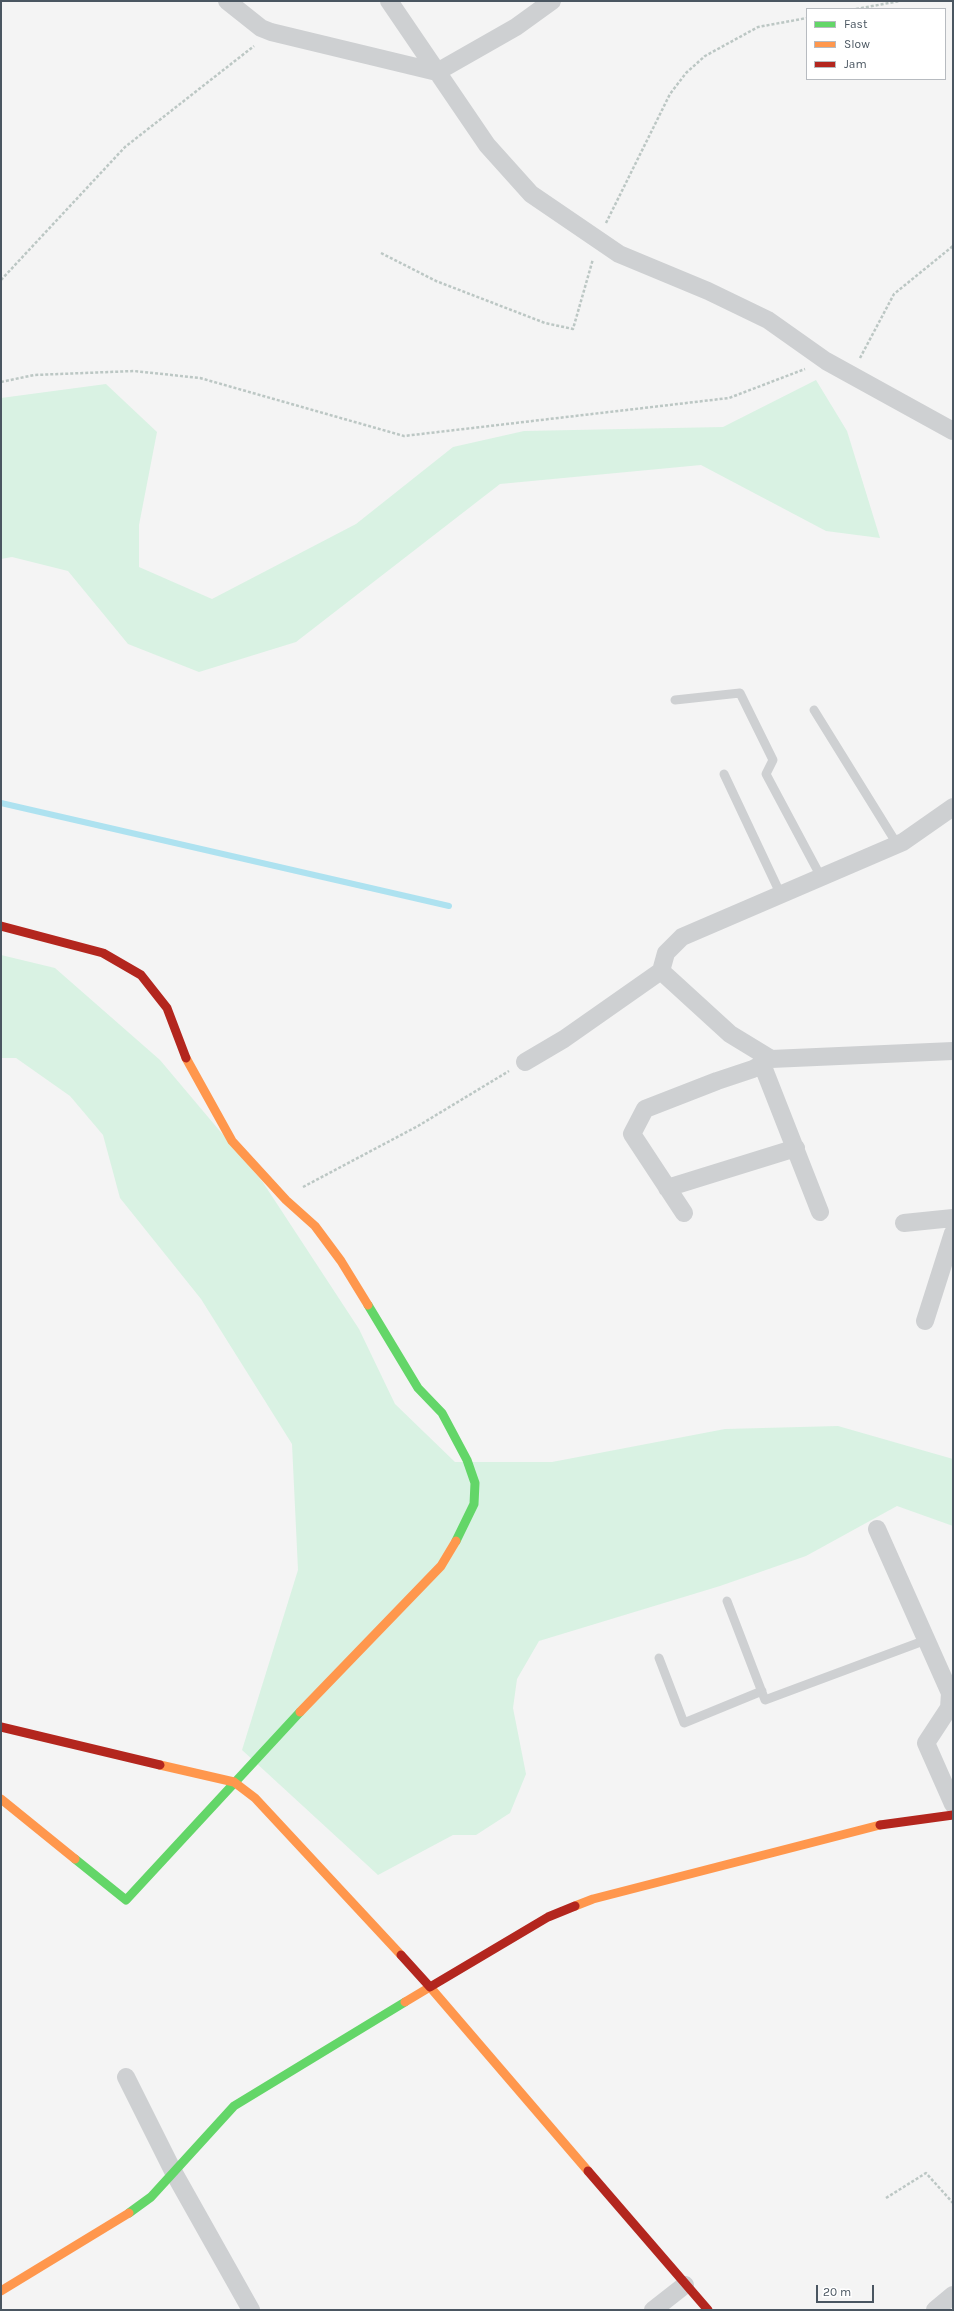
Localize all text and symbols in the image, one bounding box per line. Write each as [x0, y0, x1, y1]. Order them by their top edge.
legend [806, 8, 946, 80]
text: Fast [844, 17, 867, 31]
text: Slow [844, 37, 870, 51]
text: Jam [844, 57, 867, 71]
scale bar [818, 2277, 876, 2303]
text: 20 m [823, 2285, 851, 2299]

